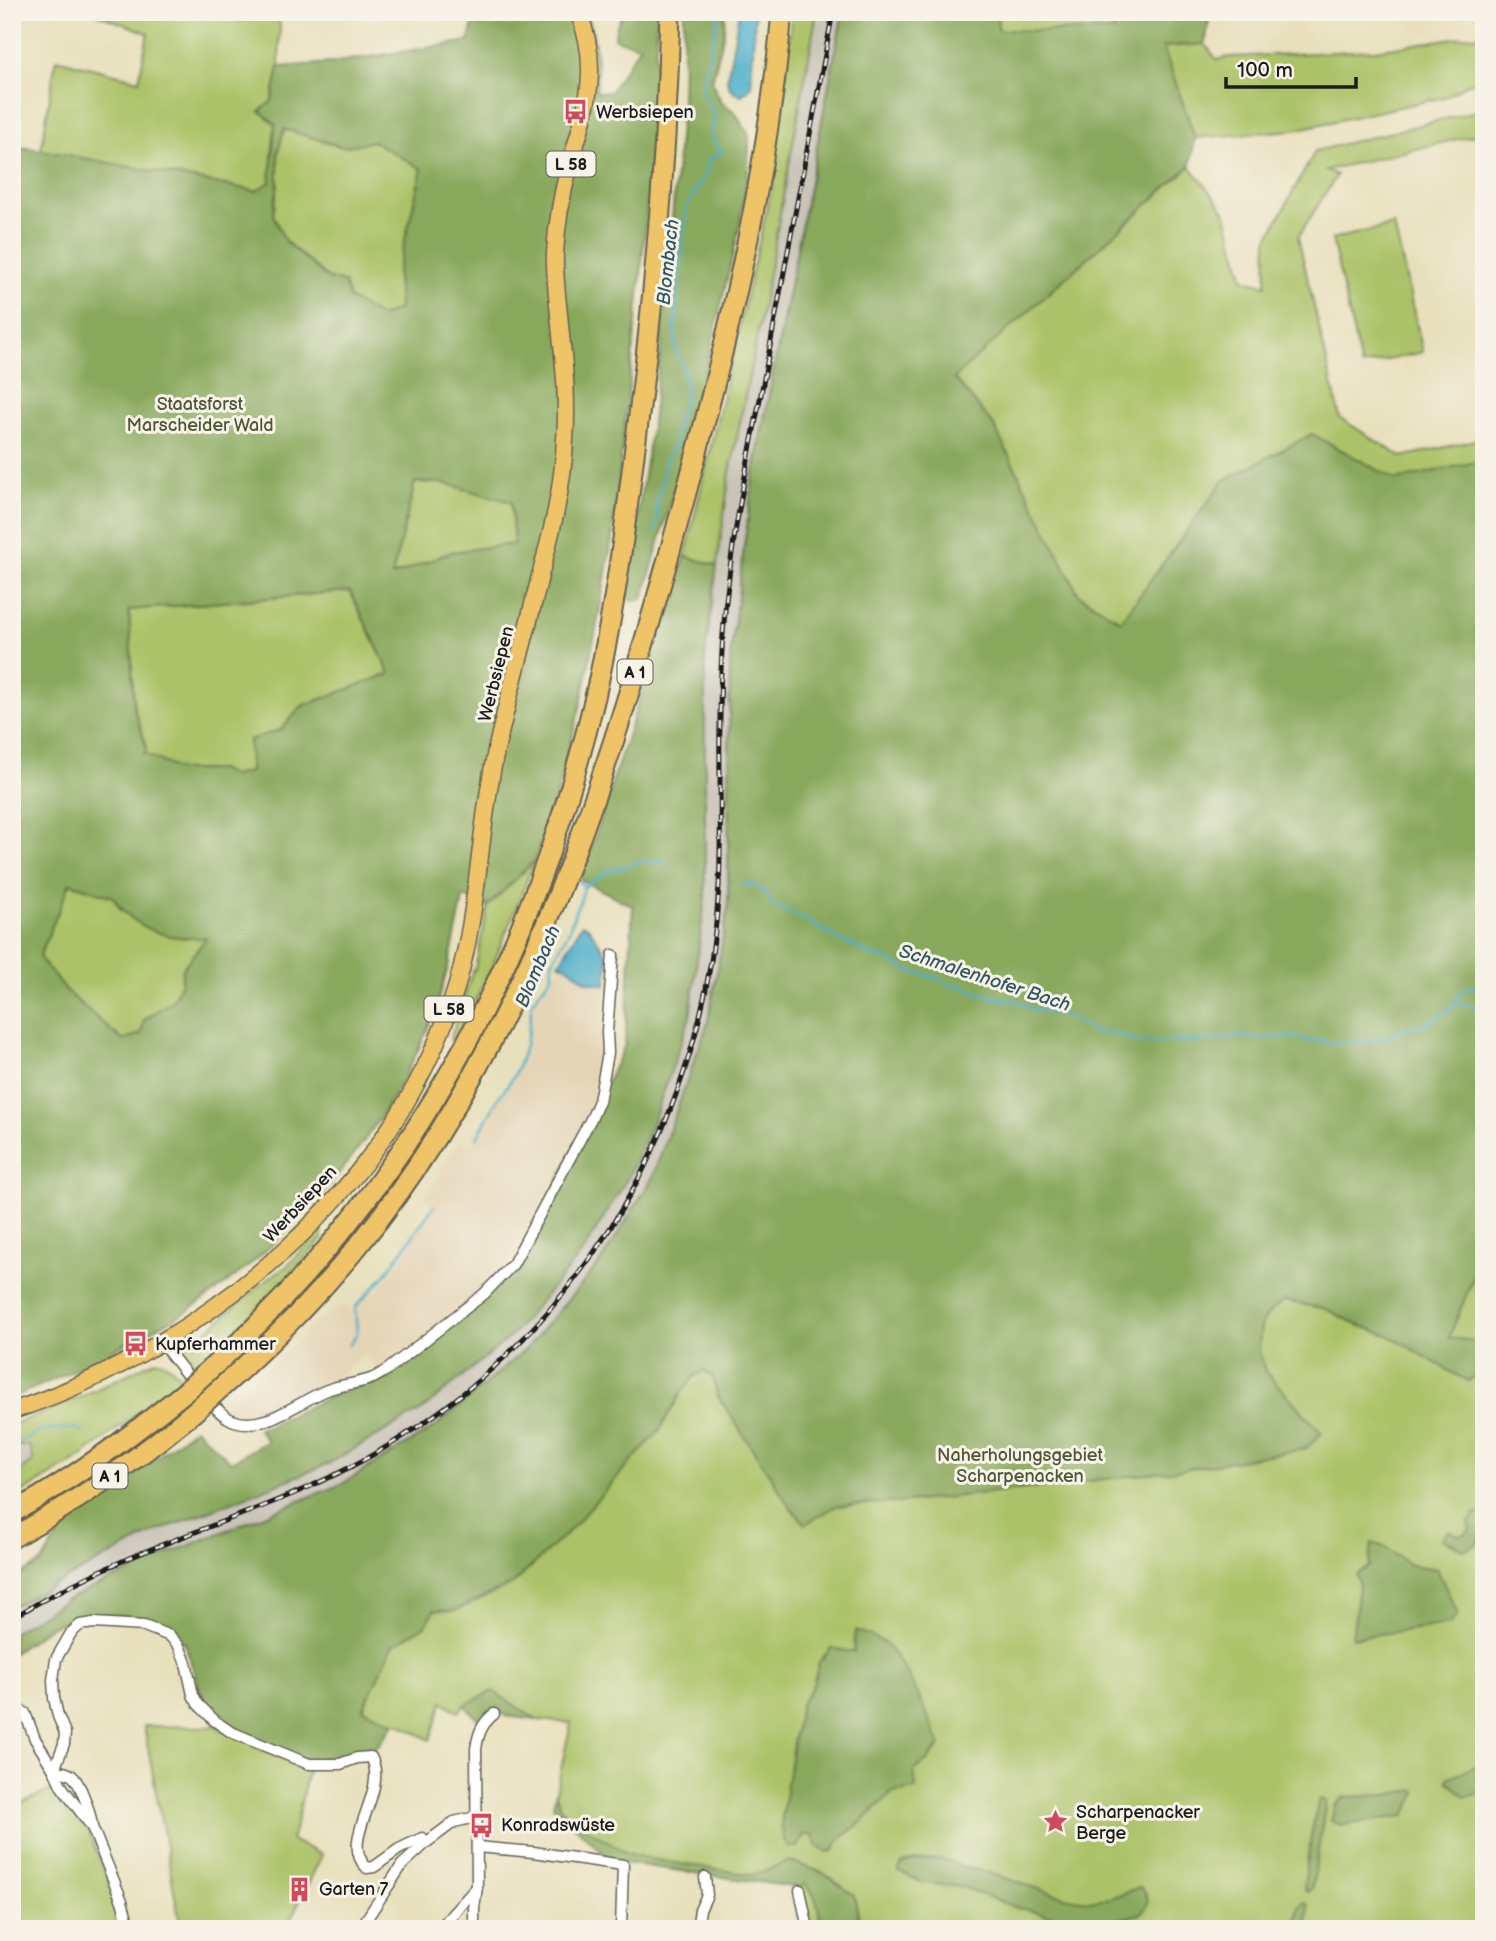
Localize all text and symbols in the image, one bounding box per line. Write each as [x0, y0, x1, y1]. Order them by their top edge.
scale bar [1226, 46, 1356, 90]
text: 100 m [1237, 58, 1293, 83]
bus stop icon: Werbsiepen [562, 98, 590, 126]
place label: Werbsiepen [596, 102, 694, 123]
road number: L 58 [546, 152, 596, 176]
water label: Blombach [653, 218, 684, 306]
park label: Staatsforst Marscheider Wald [127, 394, 273, 436]
street label: Werbsiepen [474, 624, 518, 724]
road number: A 1 [618, 660, 652, 684]
water label: Blombach [511, 922, 566, 1011]
water label: Schmalenhofer Bach [896, 940, 1073, 1017]
road number: L 58 [424, 996, 474, 1021]
street label: Werbsiepen [259, 1161, 341, 1247]
bus stop icon: Kupferhammer [121, 1330, 149, 1358]
place label: Kupferhammer [155, 1334, 276, 1355]
park label: Naherholungsgebiet Scharpenacken [937, 1445, 1104, 1487]
road number: A 1 [92, 1464, 128, 1488]
place label: Scharpenacker Berge [1076, 1802, 1200, 1844]
place icon: Scharpenacker Berge [1042, 1808, 1070, 1836]
bus stop icon: Konradswüste [467, 1811, 495, 1839]
place label: Konradswüste [501, 1815, 615, 1836]
building icon: Garten 7 [285, 1875, 313, 1903]
place label: Garten 7 [319, 1879, 389, 1900]

